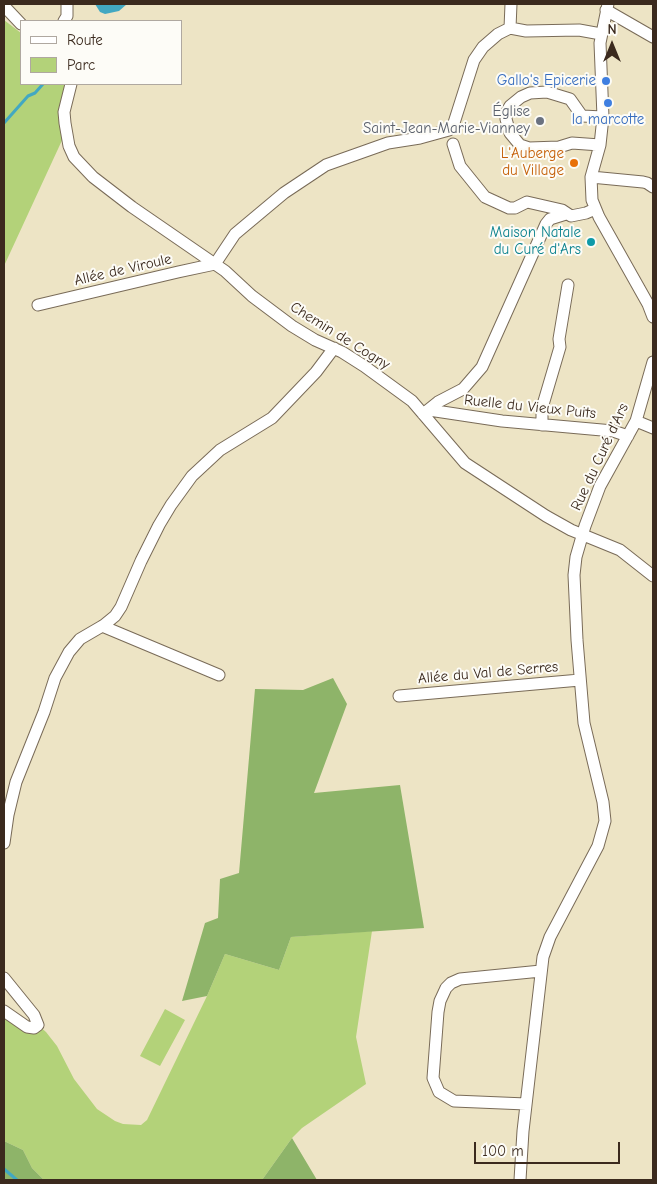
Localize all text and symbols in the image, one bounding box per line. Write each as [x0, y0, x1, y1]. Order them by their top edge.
legend [20, 20, 182, 85]
north arrow [587, 20, 637, 70]
text: N [607, 21, 617, 38]
text: Route [67, 31, 103, 49]
text: Parc [67, 56, 95, 74]
place label: Gallo's Epicerie [497, 72, 596, 90]
marker: Gallo's Epicerie [600, 75, 612, 87]
marker: la marcotte [602, 97, 614, 109]
place label: Église Saint-Jean-Marie-Vianney [363, 103, 530, 138]
place label: la marcotte [572, 111, 644, 129]
marker: Église Saint-Jean-Marie-Vianney [534, 115, 546, 127]
place label: L'Auberge du Village [501, 145, 564, 180]
marker: L'Auberge du Village [568, 157, 580, 169]
place label: Maison Natale du Curé d'Ars [490, 224, 581, 259]
marker: Maison Natale du Curé d'Ars [585, 236, 597, 248]
street label: Allée de Viroule [73, 250, 173, 290]
street label: Chemin de Cogny [287, 298, 393, 374]
street label: Ruelle du Vieux Puits [463, 391, 597, 423]
street label: Rue du Curé d'Ars [567, 400, 633, 514]
street label: Allée du Val de Serres [417, 658, 559, 688]
scale bar [477, 1132, 623, 1164]
text: 100 m [482, 1142, 524, 1160]

